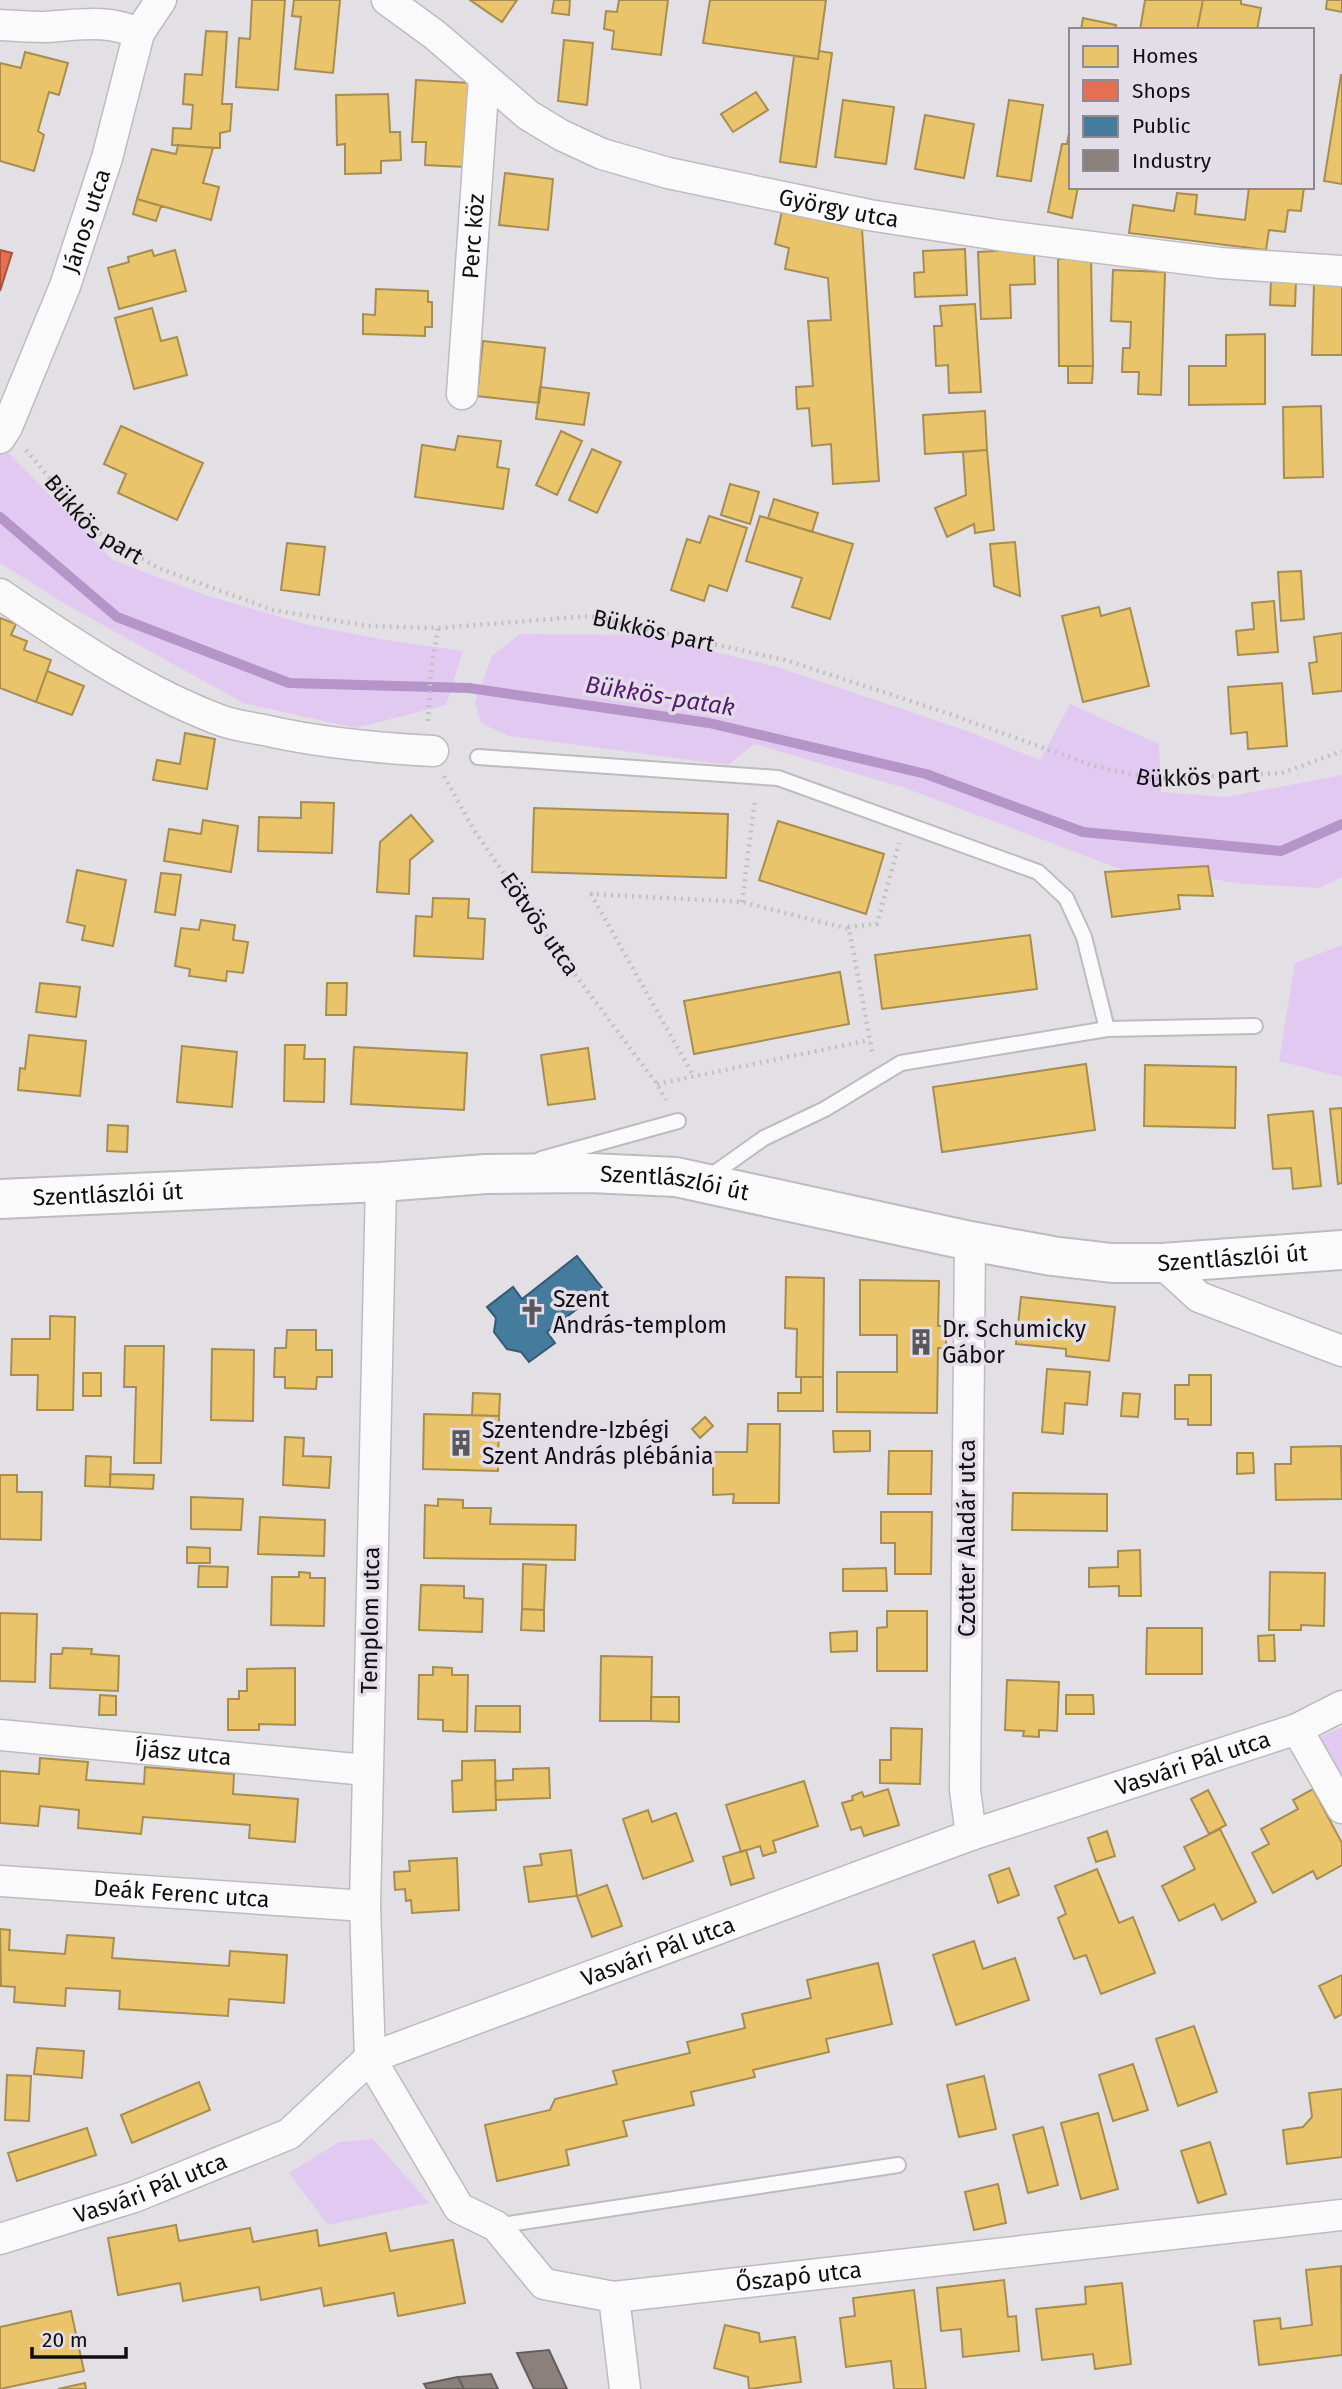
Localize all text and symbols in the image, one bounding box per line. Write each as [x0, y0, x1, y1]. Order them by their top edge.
legend [1069, 28, 1314, 189]
text: Homes [1132, 43, 1198, 69]
text: Shops [1132, 78, 1190, 104]
text: Public [1132, 113, 1190, 139]
text: Industry [1132, 148, 1212, 174]
street label: János utca [56, 165, 116, 277]
street label: György utca [776, 183, 901, 233]
street label: Perc köz [456, 193, 490, 280]
street label: Bükkös part [38, 469, 149, 570]
street label: Bükkös part [590, 603, 718, 658]
water label: Bükkös-patak [583, 670, 737, 722]
street label: Bükkös part [1133, 760, 1261, 793]
street label: Eötvös utca [494, 867, 586, 981]
street label: Szentlászlói út [599, 1159, 752, 1207]
street label: Szentlászlói út [32, 1177, 184, 1212]
street label: Szentlászlói út [1156, 1238, 1309, 1277]
place label: Szent András-templom [553, 1285, 727, 1339]
church icon: Szent András-templom [517, 1297, 547, 1327]
place label: Dr. Schumicky Gábor [942, 1315, 1087, 1369]
building icon: Dr. Schumicky Gábor [906, 1327, 936, 1357]
place label: Szentendre-Izbégi Szent András plébánia [482, 1416, 713, 1470]
building icon: Szentendre-Izbégi Szent András plébánia [446, 1428, 476, 1458]
street label: Czotter Aladár utca [953, 1439, 981, 1637]
street label: Templom utca [355, 1546, 385, 1694]
street label: Vasvári Pál utca [1112, 1725, 1274, 1801]
street label: Íjász utca [133, 1733, 233, 1771]
street label: Deák Ferenc utca [93, 1873, 271, 1913]
street label: Vasvári Pál utca [577, 1910, 739, 1992]
street label: Vasvári Pál utca [71, 2147, 231, 2229]
street label: Őszapó utca [734, 2255, 863, 2297]
scale bar [32, 2316, 126, 2360]
text: 20 m [42, 2327, 88, 2353]

